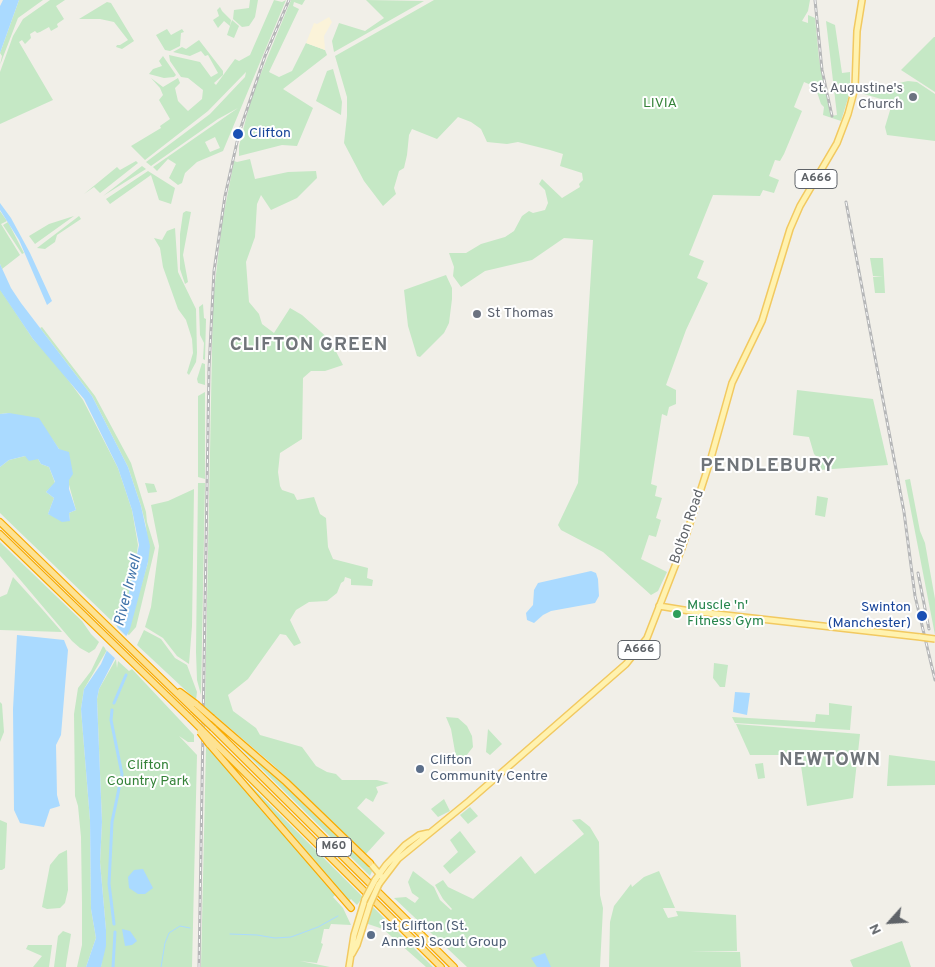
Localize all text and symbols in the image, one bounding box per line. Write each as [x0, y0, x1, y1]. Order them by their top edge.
place label: St. Augustine's Church [810, 81, 903, 114]
marker: St. Augustine's Church [907, 91, 919, 103]
park label: LIVIA [643, 96, 677, 112]
place label: Clifton [249, 126, 291, 142]
marker: Clifton [231, 127, 245, 141]
road number: A666 [795, 170, 837, 188]
place label: St Thomas [487, 306, 554, 322]
marker: St Thomas [471, 308, 483, 320]
district label: CLIFTON GREEN [228, 335, 390, 357]
district label: PENDLEBURY [699, 456, 837, 478]
street label: Bolton Road [667, 488, 709, 566]
water label: River Irwell [111, 554, 147, 628]
place label: Muscle 'n' Fitness Gym [687, 598, 764, 630]
place label: Swinton (Manchester) [828, 600, 911, 632]
marker: Muscle 'n' Fitness Gym [671, 608, 683, 620]
marker: Swinton (Manchester) [915, 609, 929, 623]
road number: A666 [618, 640, 660, 660]
district label: NEWTOWN [778, 750, 882, 772]
place label: Clifton Community Centre [430, 753, 548, 786]
park label: Clifton Country Park [107, 758, 189, 790]
marker: Clifton Community Centre [414, 763, 426, 775]
road number: M60 [316, 838, 352, 856]
north arrow [865, 897, 915, 947]
place label: 1st Clifton (St. Annes) Scout Group [381, 919, 507, 952]
text: N [866, 921, 886, 937]
marker: 1st Clifton (St. Annes) Scout Group [365, 929, 377, 941]

